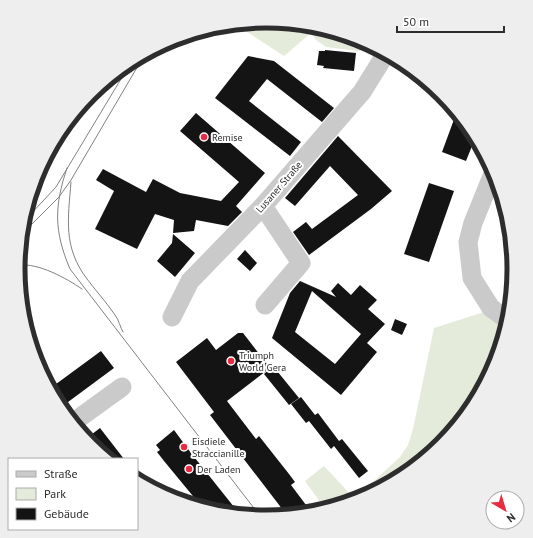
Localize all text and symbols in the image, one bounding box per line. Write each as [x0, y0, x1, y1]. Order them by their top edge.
scale bar [397, 8, 504, 34]
text: 50 m [403, 14, 429, 29]
place label: Remise [212, 131, 243, 144]
marker: Remise [199, 132, 209, 142]
street label: Lusaner Straße [253, 159, 305, 215]
place label: Triumph World Gera [239, 349, 286, 374]
marker: Triumph World Gera [226, 356, 236, 366]
place label: Eisdiele Straccianille [192, 435, 245, 460]
marker: Eisdiele Straccianille [179, 442, 189, 452]
legend [8, 458, 138, 530]
place label: Der Laden [197, 463, 241, 476]
marker: Der Laden [184, 464, 194, 474]
text: Straße [44, 466, 78, 481]
text: Park [44, 486, 66, 501]
north arrow [485, 490, 525, 530]
text: Gebäude [44, 506, 89, 521]
text: N [504, 510, 518, 526]

